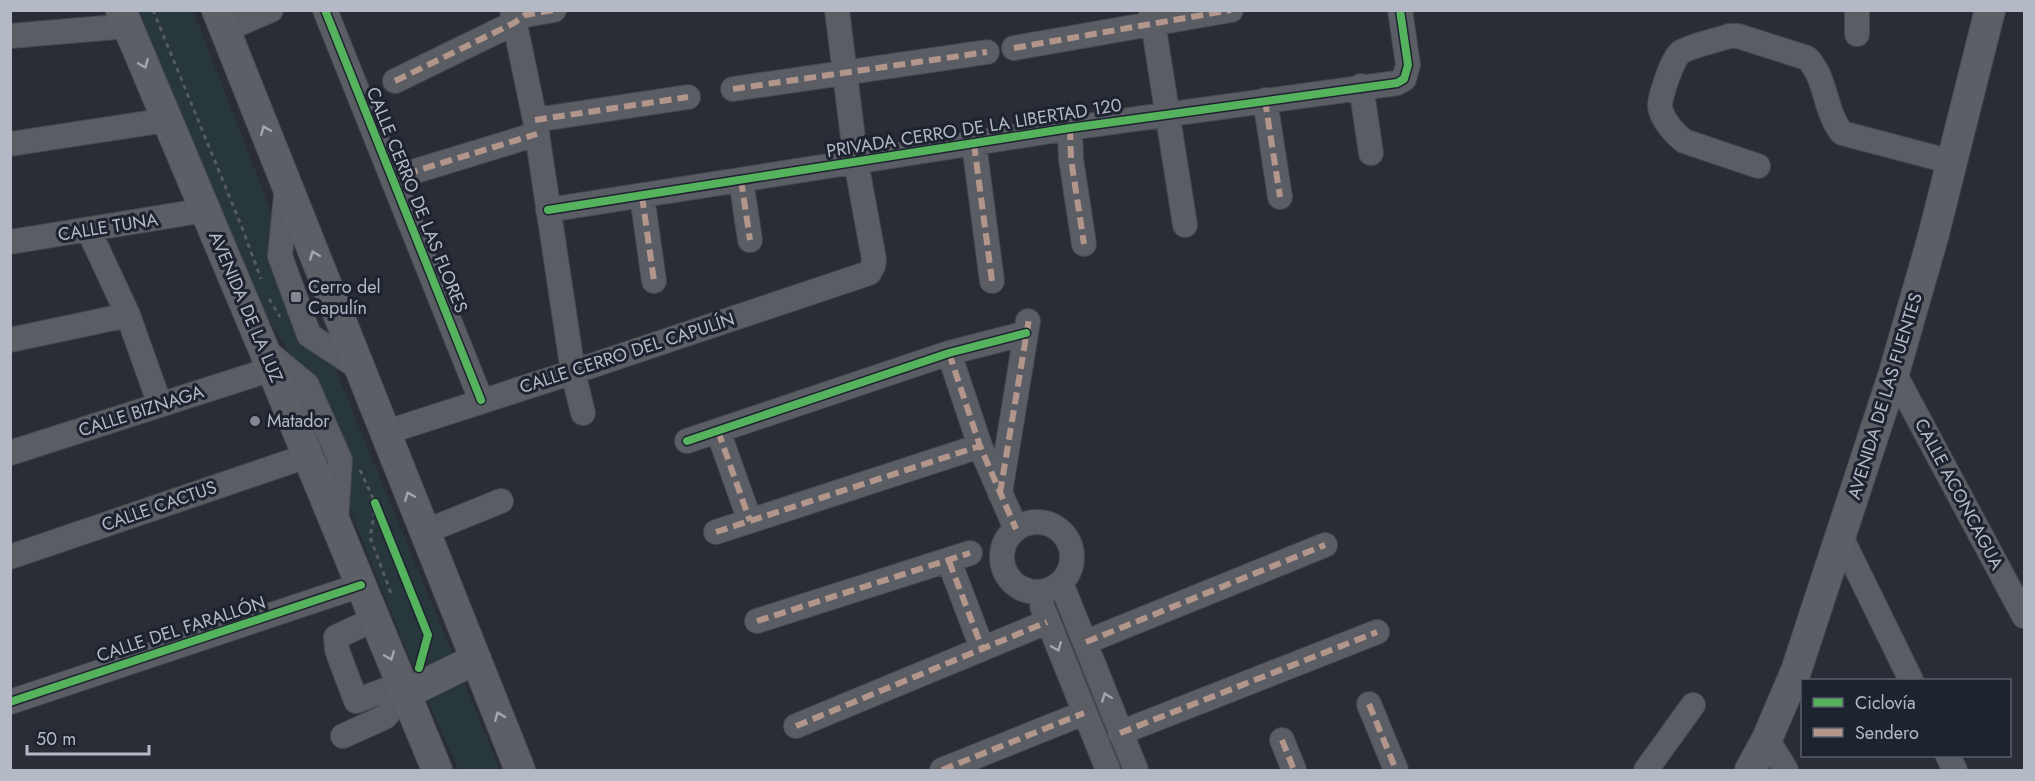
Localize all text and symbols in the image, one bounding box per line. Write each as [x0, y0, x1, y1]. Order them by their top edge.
one-way arrow [137, 58, 149, 69]
street label: CALLE CERRO DE LAS FLORES [360, 83, 474, 317]
street label: PRIVADA CERRO DE LA LIBERTAD 120 [825, 92, 1124, 164]
one-way arrow [260, 126, 272, 137]
street label: CALLE TUNA [56, 206, 160, 248]
street label: AVENIDA DE LA LUZ [202, 227, 290, 387]
one-way arrow [309, 251, 321, 262]
place label: Cerro del Capulín [308, 274, 381, 321]
street label: AVENIDA DE LAS FUENTES [1841, 289, 1929, 502]
marker: Cerro del Capulín [289, 290, 303, 304]
street label: CALLE CERRO DEL CAPULÍN [516, 306, 738, 400]
street label: CALLE BIZNAGA [75, 378, 207, 443]
place label: Matador [267, 408, 330, 434]
marker: Matador [248, 414, 262, 428]
street label: CALLE ACONCAGUA [1908, 414, 2010, 574]
street label: CALLE CACTUS [98, 474, 220, 538]
one-way arrow [404, 492, 417, 502]
street label: CALLE DEL FARALLÓN [93, 589, 269, 669]
one-way arrow [1050, 641, 1062, 652]
one-way arrow [383, 650, 395, 661]
legend [1801, 679, 2011, 757]
text: Ciclovía [1855, 690, 1916, 716]
one-way arrow [1101, 692, 1114, 702]
one-way arrow [493, 711, 506, 722]
scale bar [27, 718, 148, 756]
text: Sendero [1855, 720, 1919, 746]
text: 50 m [36, 726, 76, 752]

